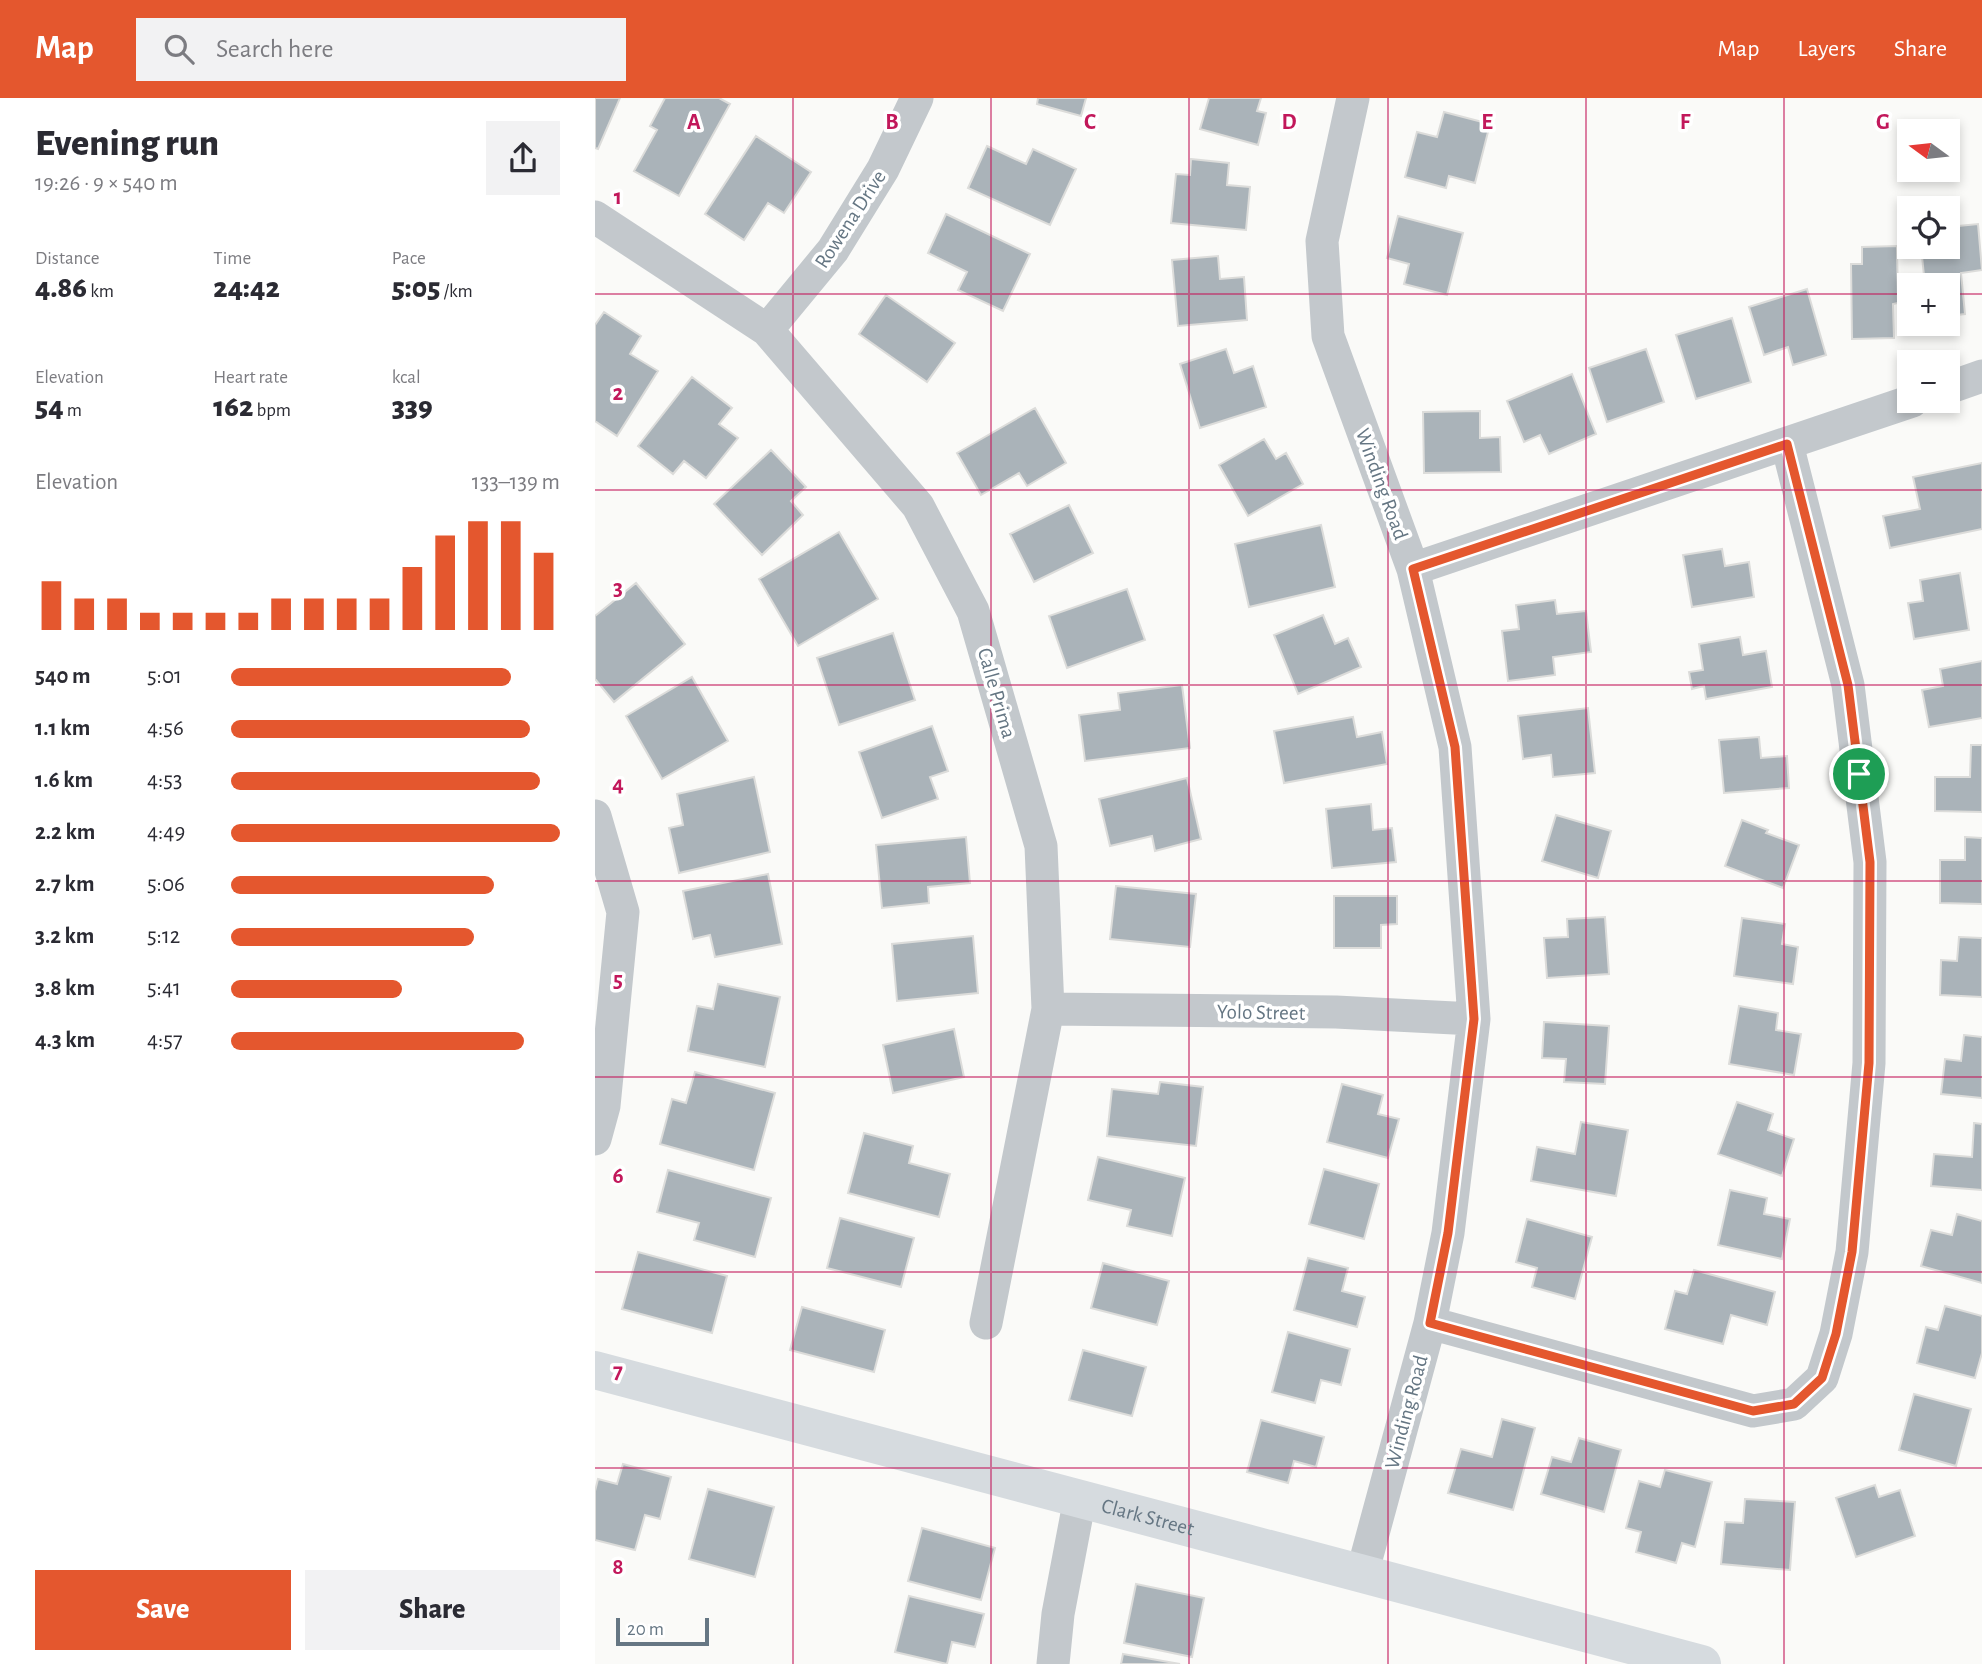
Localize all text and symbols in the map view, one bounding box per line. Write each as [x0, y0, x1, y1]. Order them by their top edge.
search box [136, 18, 626, 81]
icon: search [160, 30, 198, 68]
text: Map [35, 32, 94, 65]
text: Search here [216, 36, 334, 62]
text: Map [1717, 37, 1759, 61]
text: Layers [1797, 37, 1856, 61]
text: Share [1894, 37, 1947, 61]
text: A [687, 111, 701, 134]
text: B [885, 111, 899, 134]
text: C [1084, 111, 1096, 134]
text: D [1281, 111, 1297, 134]
text: E [1481, 111, 1493, 134]
text: F [1680, 111, 1691, 134]
text: G [1876, 111, 1890, 134]
north arrow [1897, 119, 1960, 182]
map controls [1897, 119, 1960, 413]
button: share [486, 121, 560, 195]
text: Evening run [35, 125, 219, 163]
street label: Rowena Drive [811, 167, 890, 272]
text: 19:26 · 9 × 540 m [35, 172, 178, 195]
text: 1 [614, 186, 622, 209]
button: locate [1897, 196, 1960, 259]
text: Distance [35, 249, 99, 268]
text: Time [213, 249, 251, 268]
text: Pace [392, 249, 426, 268]
text: 4.86 [35, 273, 87, 303]
text: 24:42 [213, 273, 280, 303]
text: 5:05 [392, 273, 440, 303]
button: + [1897, 273, 1960, 336]
text: km [87, 282, 114, 301]
text: /km [440, 282, 473, 301]
button: − [1897, 350, 1960, 413]
text: Elevation [35, 368, 104, 387]
text: Heart rate [213, 368, 288, 387]
text: kcal [392, 368, 421, 387]
text: 2 [613, 382, 624, 405]
text: 54 [35, 392, 64, 422]
text: 162 [213, 392, 253, 422]
text: 339 [392, 392, 433, 422]
text: m [64, 401, 82, 420]
text: bpm [253, 401, 291, 420]
street label: Winding Road [1352, 426, 1411, 543]
text: Elevation [35, 471, 118, 494]
text: 133–139 m [472, 471, 560, 494]
text: 3 [613, 577, 623, 600]
street label: Calle Prima [974, 645, 1020, 741]
text: 540 m [35, 665, 91, 688]
text: 5:01 [147, 665, 182, 688]
text: 1.1 km [35, 717, 90, 740]
text: 4:56 [147, 717, 184, 740]
pin [1829, 744, 1889, 804]
icon: arrive [1840, 755, 1878, 793]
text: 1.6 km [35, 769, 93, 792]
text: 4:53 [147, 769, 182, 792]
text: 4 [612, 773, 624, 796]
text: 2.2 km [35, 821, 95, 844]
text: 4:49 [147, 821, 185, 844]
text: 2.7 km [35, 873, 94, 896]
text: 5:06 [147, 873, 185, 896]
text: 3.2 km [35, 925, 94, 948]
text: 5:12 [147, 925, 180, 948]
text: 5 [613, 969, 623, 992]
text: 3.8 km [35, 977, 95, 1000]
text: 5:41 [147, 977, 181, 1000]
street label: Yolo Street [1217, 1001, 1306, 1024]
text: 4.3 km [35, 1029, 95, 1052]
text: 4:57 [147, 1029, 183, 1052]
text: 6 [612, 1165, 624, 1188]
street label: Winding Road [1381, 1353, 1432, 1471]
text: 7 [613, 1360, 623, 1383]
street label: Clark Street [1099, 1495, 1197, 1540]
text: 8 [612, 1556, 624, 1579]
button: Save [35, 1570, 291, 1650]
button: Share [305, 1570, 560, 1650]
scale bar [616, 1615, 709, 1647]
text: 20 m [627, 1620, 664, 1639]

